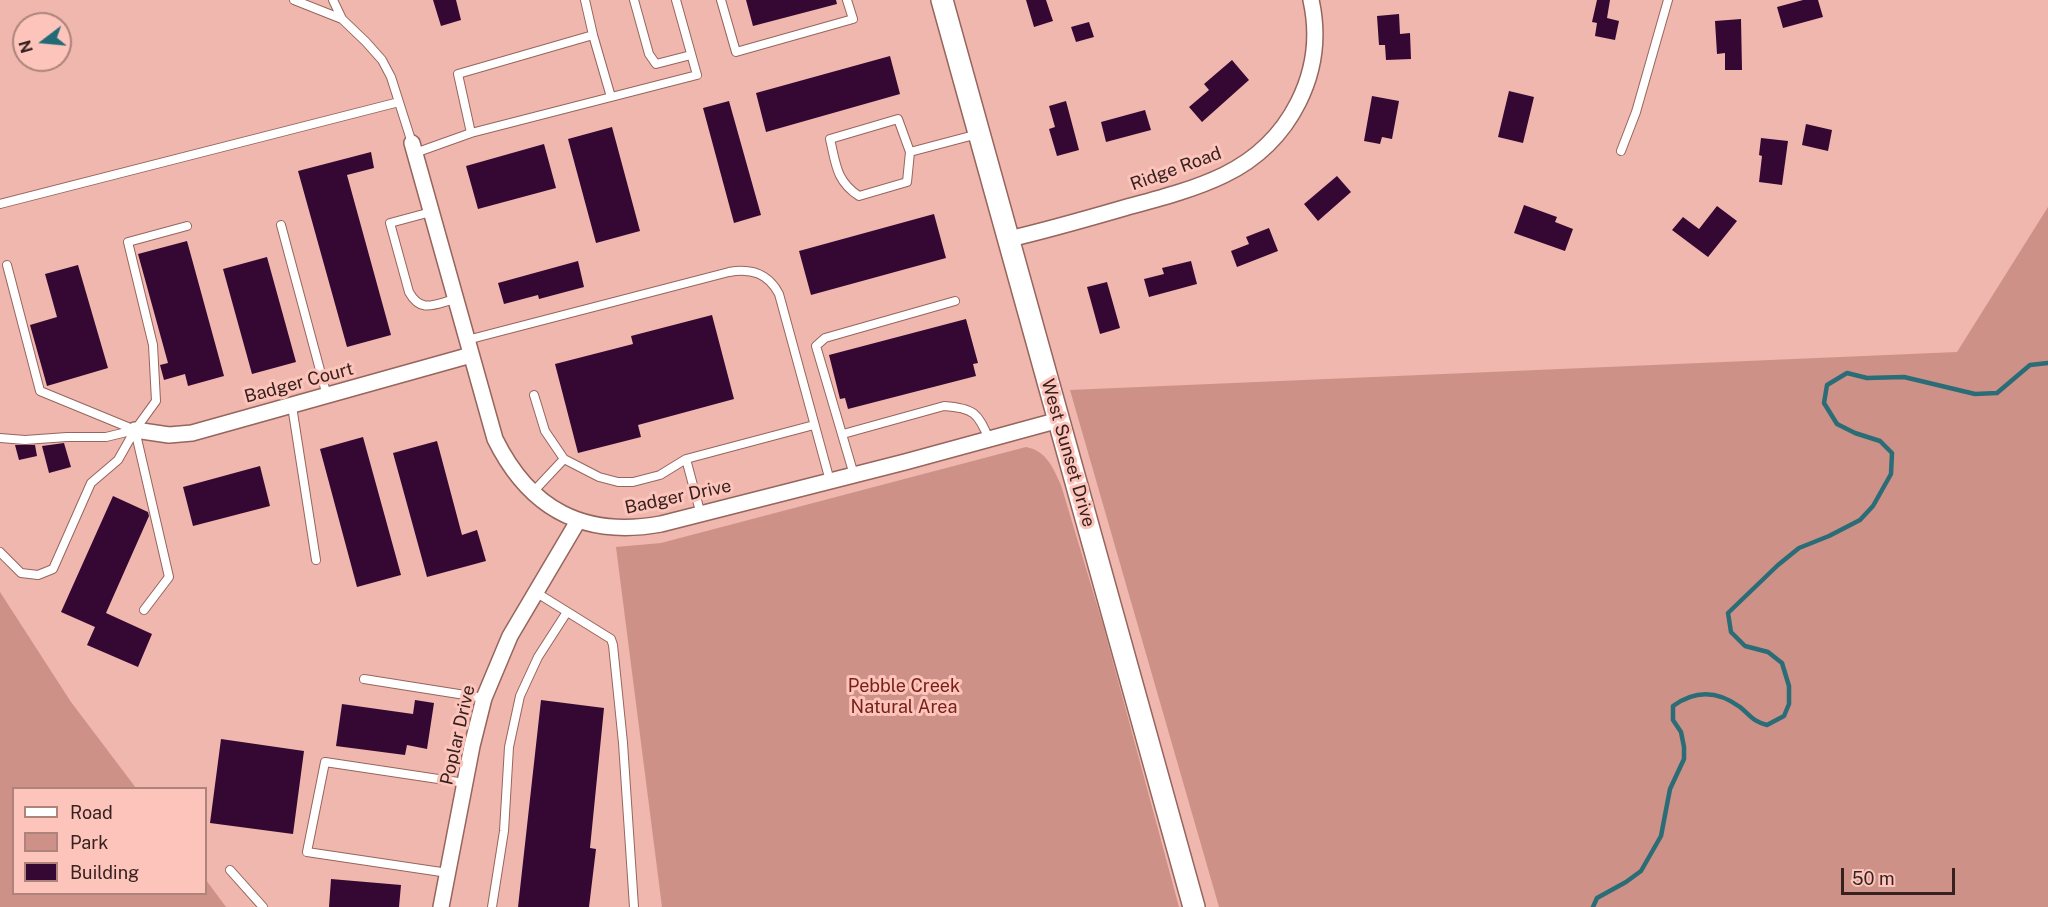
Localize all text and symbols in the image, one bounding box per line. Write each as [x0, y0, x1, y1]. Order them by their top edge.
north arrow [12, 12, 72, 72]
text: N [15, 38, 37, 55]
street label: Ridge Road [1128, 143, 1224, 195]
street label: Badger Court [242, 358, 356, 408]
street label: West Sunset Drive [1037, 376, 1099, 530]
street label: Badger Drive [623, 475, 733, 519]
park label: Pebble Creek Natural Area [848, 675, 960, 718]
street label: Poplar Drive [436, 683, 480, 787]
legend [12, 787, 207, 895]
text: Road [70, 802, 113, 823]
text: Park [70, 832, 108, 853]
scale bar [1844, 856, 1958, 894]
text: Building [70, 862, 139, 883]
text: 50 m [1852, 868, 1895, 889]

